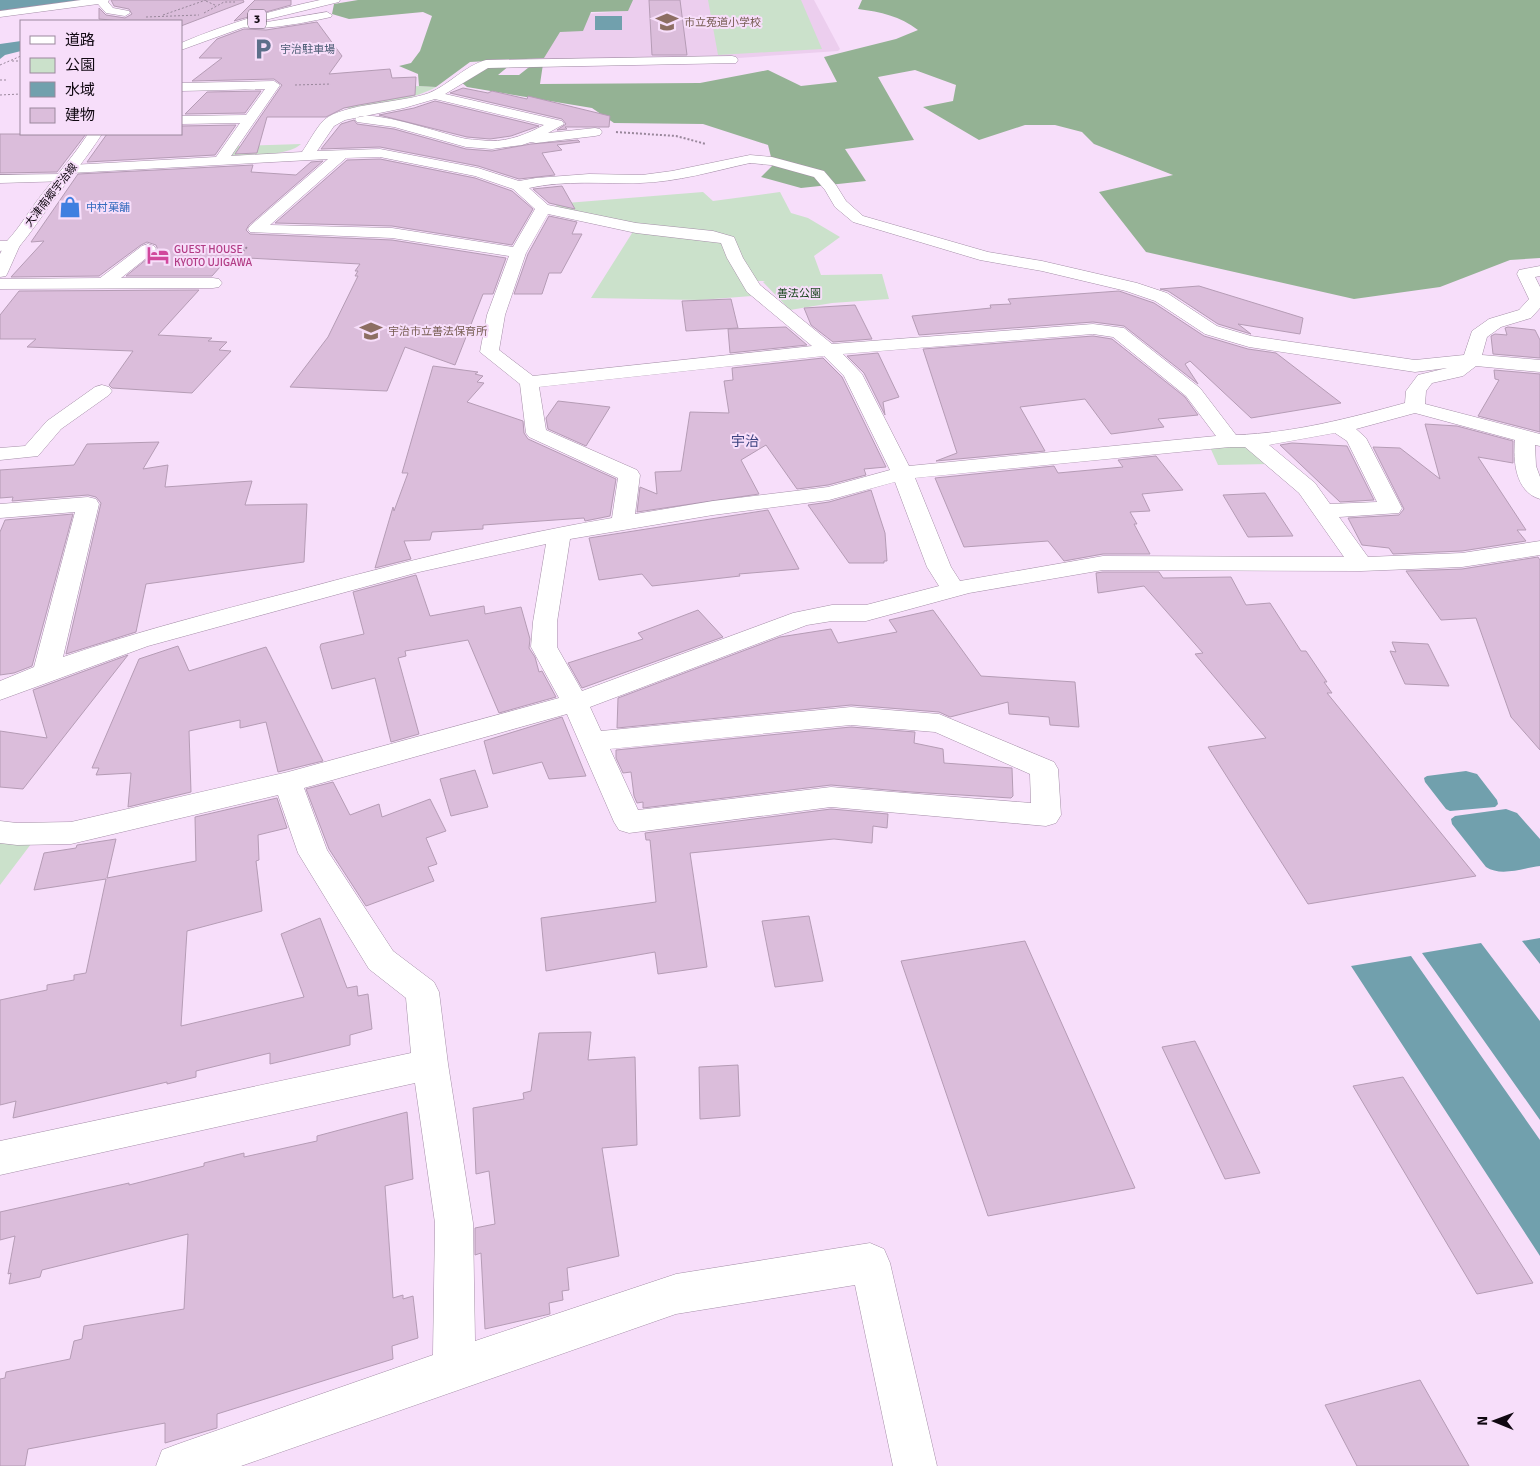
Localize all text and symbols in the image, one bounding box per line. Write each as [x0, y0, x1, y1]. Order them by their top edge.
school or university icon: 市立菟道小学校 [654, 9, 680, 35]
road number: 3 [248, 10, 266, 28]
place label: 市立菟道小学校 [684, 16, 761, 29]
legend [20, 20, 182, 135]
text: 道路 [65, 31, 95, 49]
parking icon: 宇治駐車場 [250, 36, 276, 62]
place label: 宇治駐車場 [280, 43, 335, 56]
text: 公園 [65, 56, 95, 74]
text: 水域 [65, 81, 95, 99]
text: 建物 [65, 106, 95, 124]
street label: 大津南郷宇治線 [22, 161, 80, 229]
shop icon: 中村菓舗 [57, 194, 83, 220]
place label: 中村菓舗 [86, 201, 130, 214]
hotel icon: GUEST HOUSE KYOTO UJIGAWA [145, 242, 171, 268]
place label: GUEST HOUSE KYOTO UJIGAWA [174, 243, 252, 269]
park label: 善法公園 [777, 287, 821, 300]
school or university icon: 宇治市立善法保育所 [358, 318, 384, 344]
place label: 宇治市立善法保育所 [388, 325, 488, 338]
district label: 宇治 [731, 433, 759, 450]
north arrow [1470, 1396, 1520, 1446]
text: N [1474, 1416, 1491, 1426]

